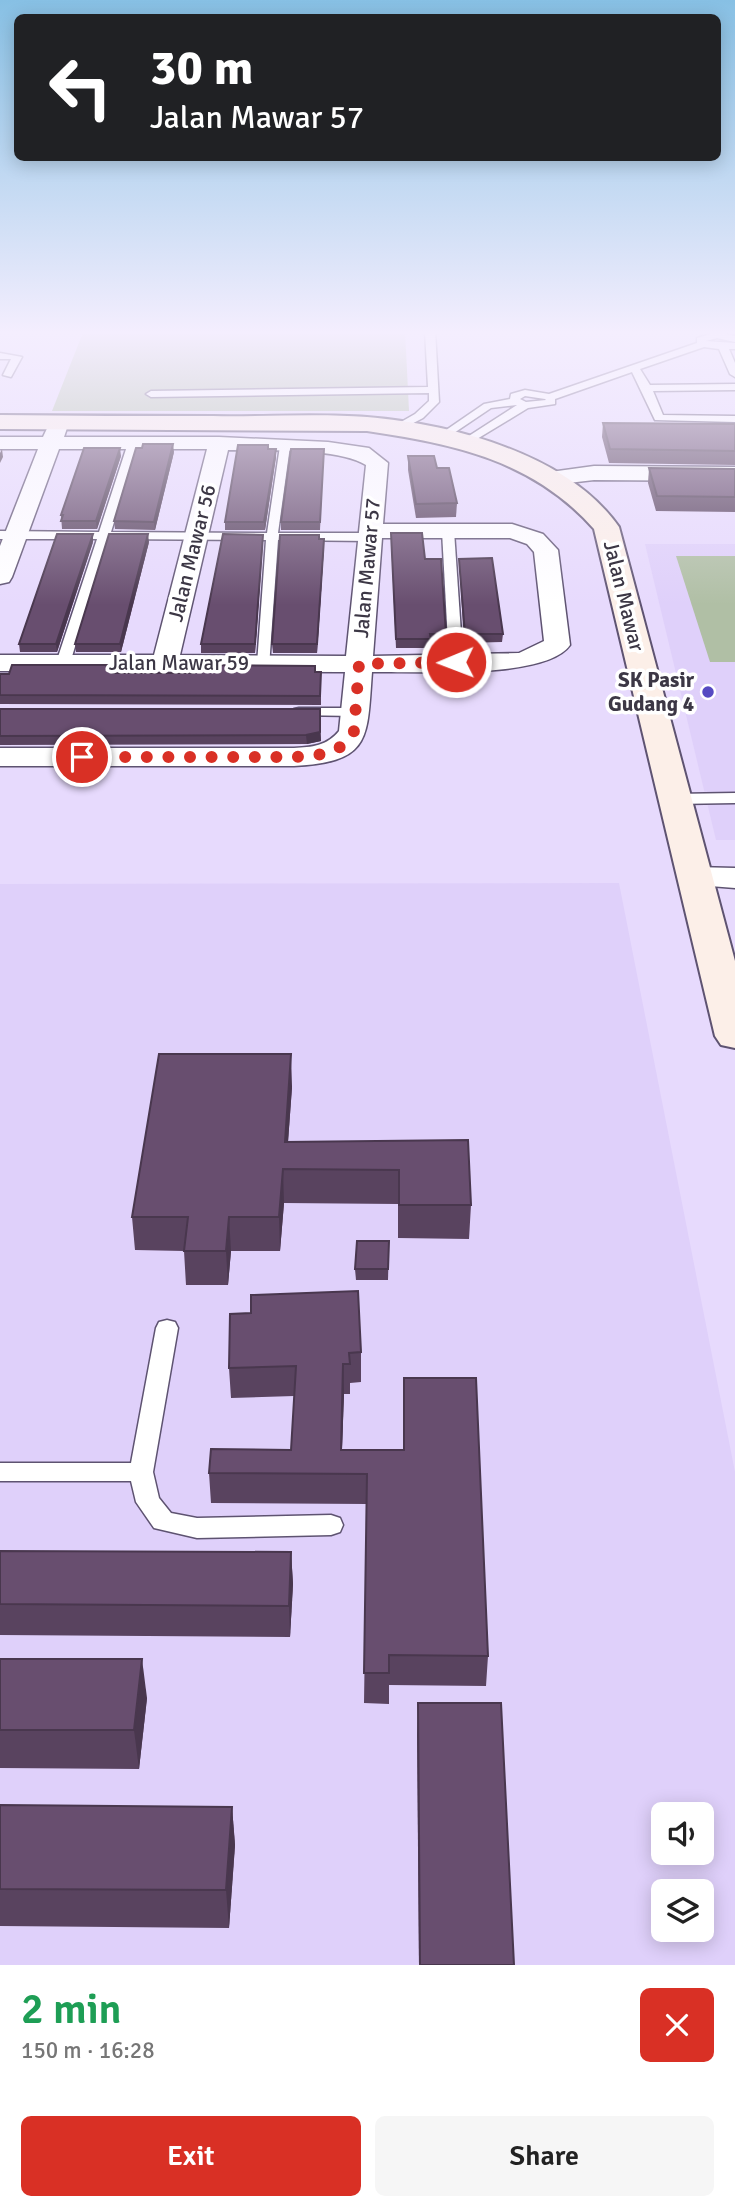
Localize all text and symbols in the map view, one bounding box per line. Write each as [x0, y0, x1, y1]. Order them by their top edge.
text: 30 m [150, 38, 253, 98]
icon: left [35, 42, 126, 133]
text: Jalan Mawar 57 [150, 98, 364, 137]
street label: Jalan Mawar 56 [162, 482, 222, 624]
street label: Jalan Mawar 57 [348, 497, 386, 639]
street label: Jalan Mawar [598, 538, 650, 654]
position arrow [419, 625, 493, 699]
street label: Jalan Mawar 59 [109, 650, 249, 676]
place label: SK Pasir Gudang 4 [608, 667, 695, 717]
marker: SK Pasir Gudang 4 [700, 684, 716, 700]
pin [52, 727, 112, 787]
icon: arrive [63, 738, 101, 776]
map controls [651, 1802, 714, 1942]
button: sound [651, 1802, 714, 1865]
button: layers [651, 1879, 714, 1942]
text: 2 min [21, 1984, 122, 2035]
button: close [640, 1988, 714, 2062]
text: 150 m · 16:28 [21, 2036, 155, 2065]
button: Exit [21, 2116, 361, 2196]
button: Share [375, 2116, 714, 2196]

